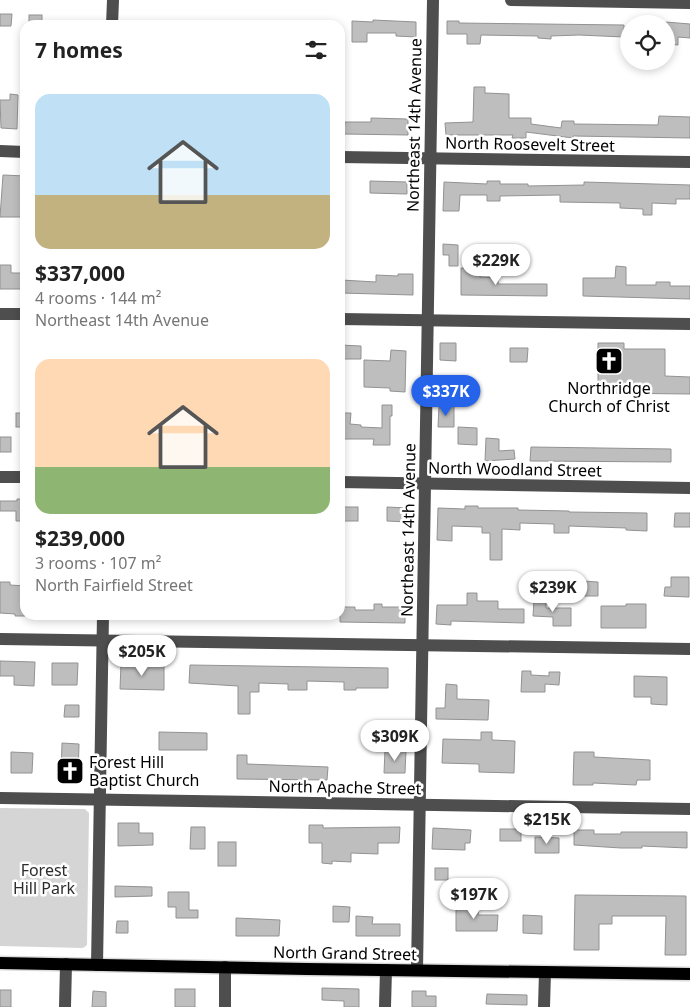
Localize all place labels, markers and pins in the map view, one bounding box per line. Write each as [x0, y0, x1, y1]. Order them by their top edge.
pin: $229K [461, 244, 531, 286]
church icon: Northridge Church of Christ [594, 346, 624, 376]
pin: $337K [411, 374, 481, 417]
place label: Northridge Church of Christ [548, 377, 670, 417]
pin: $239K [518, 570, 588, 613]
pin: $205K [107, 634, 177, 677]
pin: $309K [360, 720, 430, 762]
place label: Forest Hill Baptist Church [89, 751, 199, 791]
church icon: Forest Hill Baptist Church [55, 756, 85, 786]
pin: $215K [512, 802, 582, 845]
pin: $197K [439, 878, 509, 920]

